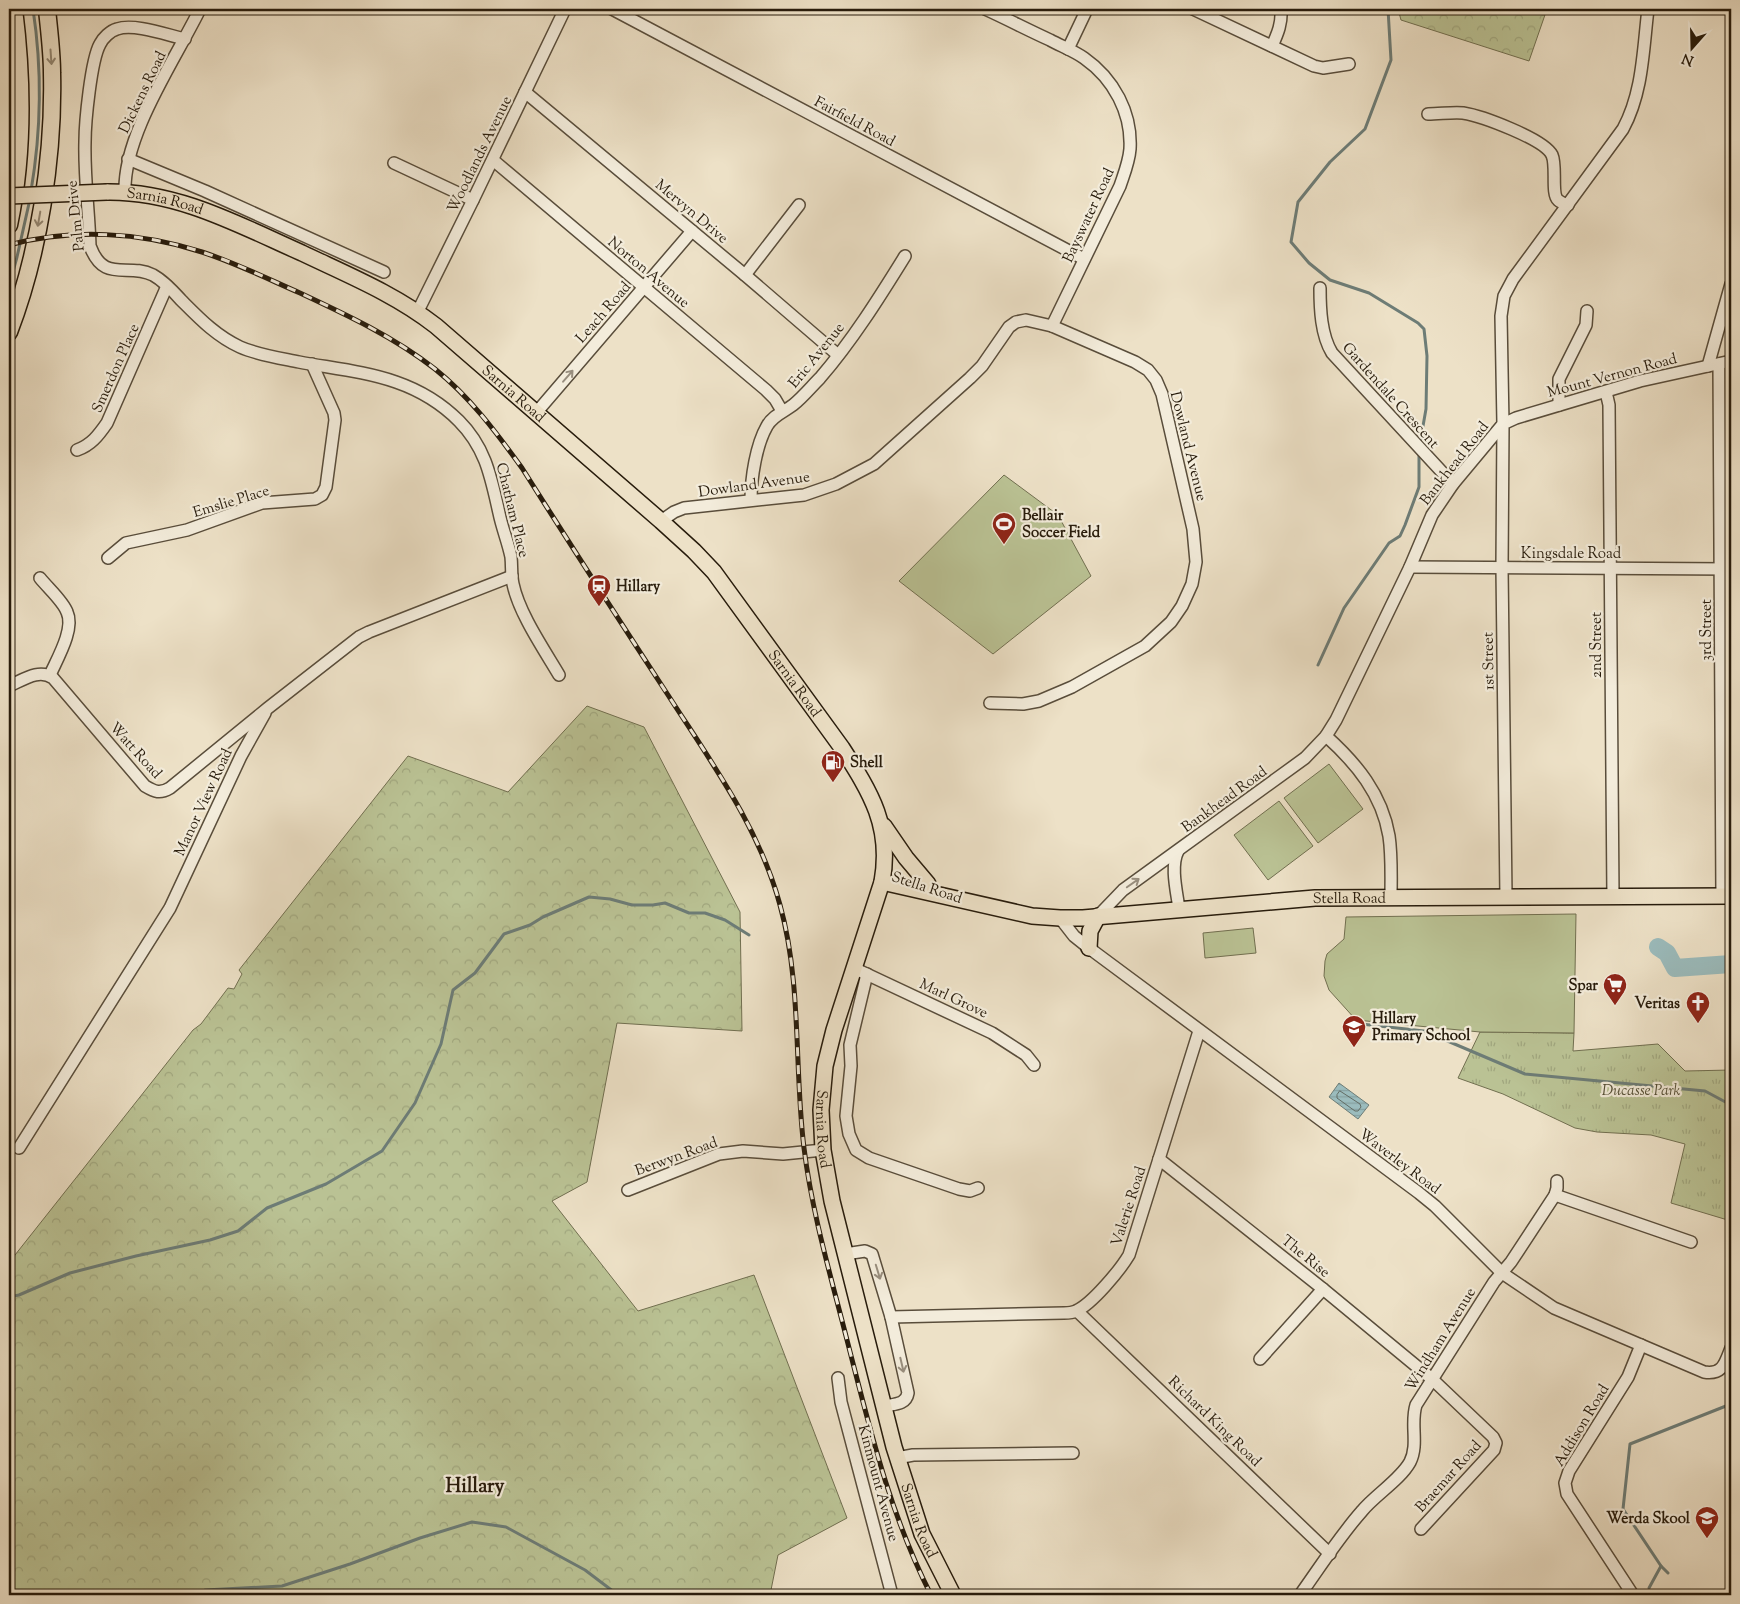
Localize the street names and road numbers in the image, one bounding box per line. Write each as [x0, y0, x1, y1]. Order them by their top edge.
street label: Dickens Road [114, 47, 173, 137]
street label: Fairfield Road [810, 92, 899, 153]
street label: Woodlands Avenue [443, 93, 518, 217]
street label: Bayswater Road [1058, 164, 1121, 266]
street label: Mervyn Drive [650, 175, 732, 249]
street label: Palm Drive [62, 179, 91, 252]
street label: Sarnia Road [126, 184, 206, 221]
street label: Norton Avenue [603, 233, 694, 314]
street label: Leach Road [572, 277, 637, 348]
street label: Eric Avenue [784, 319, 850, 393]
street label: Smerdon Place [87, 321, 145, 417]
street label: Gardendale Crescent [1336, 338, 1443, 454]
street label: Mount Vernon Road [1545, 349, 1680, 404]
street label: Sarnia Road [476, 361, 550, 428]
street label: Dowland Avenue [1164, 389, 1211, 503]
street label: Bankhead Road [1416, 417, 1495, 510]
street label: Chatham Place [490, 461, 533, 560]
street label: Dowland Avenue [697, 467, 811, 504]
street label: Emslie Place [191, 481, 272, 524]
street label: Kingsdale Road [1521, 544, 1622, 565]
street label: 3rd Street [1697, 599, 1718, 661]
street label: 2nd Street [1587, 612, 1608, 678]
street label: 1st Street [1478, 632, 1501, 690]
street label: Sarnia Road [762, 646, 826, 722]
street label: Watt Road [104, 718, 166, 784]
street label: Manor View Road [170, 745, 239, 860]
street label: Bankhead Road [1178, 762, 1272, 838]
street label: Stella Road [888, 867, 965, 910]
street label: Stella Road [1313, 889, 1386, 910]
street label: Marl Grove [916, 974, 991, 1024]
street label: Sarnia Road [809, 1089, 835, 1170]
street label: Waverley Road [1354, 1124, 1445, 1200]
street label: Berwyn Road [632, 1133, 721, 1182]
street label: Valerie Road [1107, 1163, 1152, 1249]
street label: The Rise [1276, 1231, 1334, 1283]
street label: Windham Avenue [1401, 1284, 1482, 1396]
street label: Richard King Road [1163, 1372, 1266, 1473]
street label: Addison Road [1549, 1380, 1615, 1471]
street label: Kinmount Avenue [852, 1423, 903, 1544]
street label: Braemar Road [1411, 1436, 1488, 1518]
street label: Sarnia Road [894, 1481, 942, 1562]

